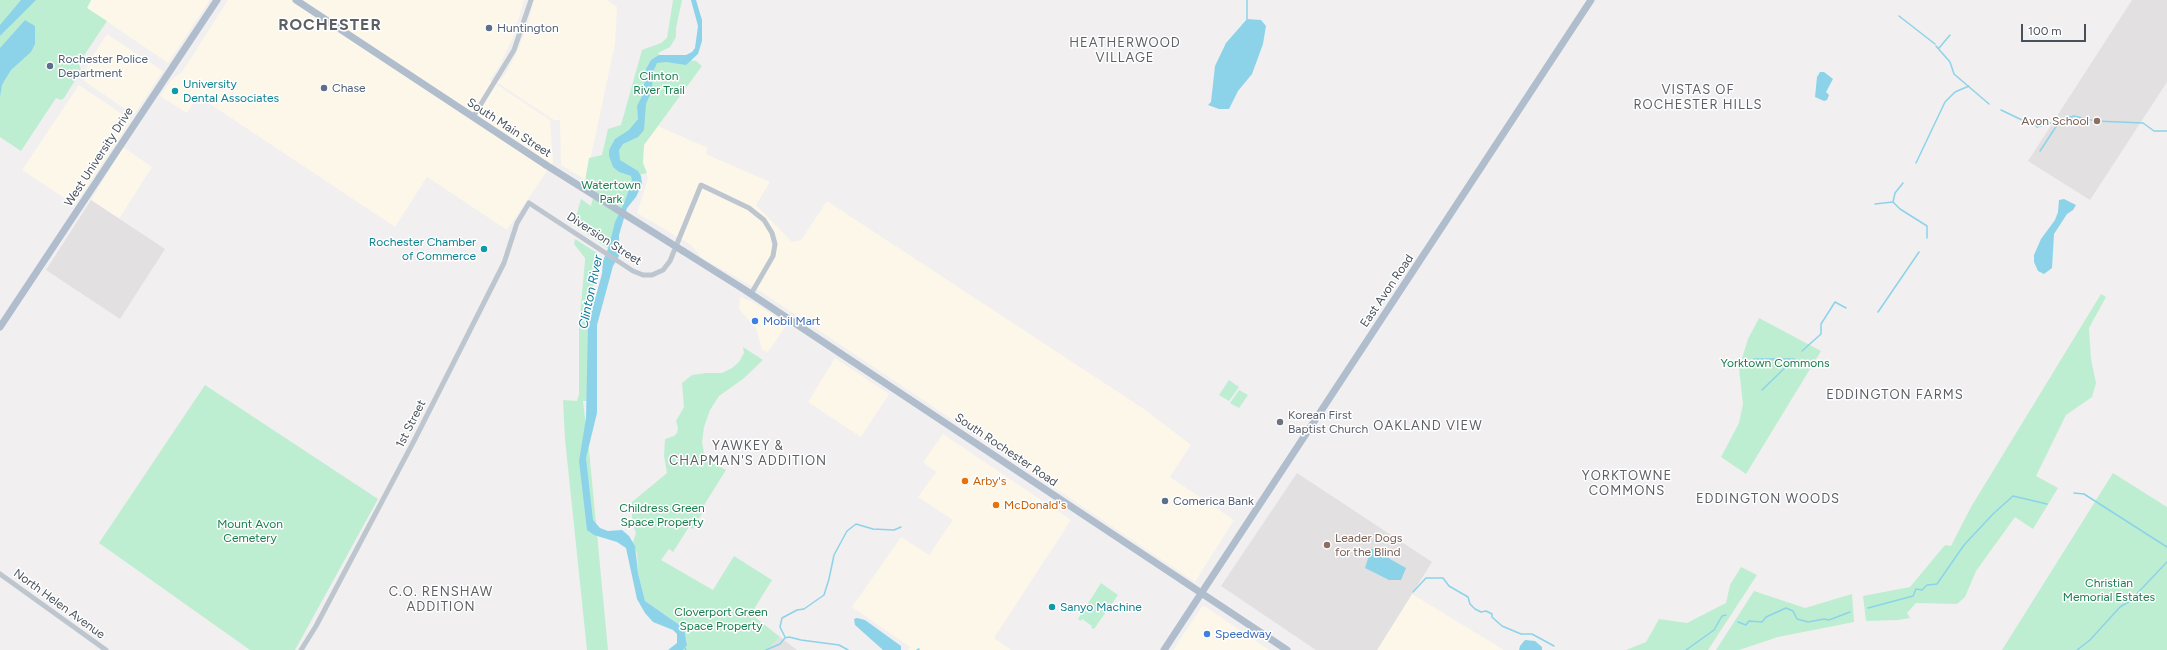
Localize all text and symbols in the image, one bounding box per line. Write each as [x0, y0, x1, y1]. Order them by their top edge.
district label: ROCHESTER [278, 15, 382, 35]
scale bar [2023, 16, 2088, 42]
place label: Huntington [497, 21, 559, 35]
marker: Huntington [484, 23, 494, 33]
text: 100 m [2028, 24, 2062, 38]
district label: HEATHERWOOD VILLAGE [1069, 35, 1181, 66]
place label: Rochester Police Department [58, 52, 148, 80]
marker: Rochester Police Department [45, 61, 55, 71]
park label: Clinton River Trail [633, 69, 685, 97]
place label: University Dental Associates [183, 77, 279, 105]
place label: Chase [332, 81, 366, 95]
district label: VISTAS OF ROCHESTER HILLS [1633, 82, 1763, 113]
marker: Chase [319, 83, 329, 93]
marker: University Dental Associates [170, 86, 180, 96]
street label: South Main Street [464, 95, 554, 161]
street label: West University Drive [62, 105, 136, 209]
place label: Avon School [2021, 114, 2089, 128]
marker: Avon School [2092, 116, 2102, 126]
park label: Watertown Park [581, 178, 641, 206]
street label: Diversion Street [564, 209, 644, 269]
place label: Rochester Chamber of Commerce [369, 235, 476, 263]
marker: Rochester Chamber of Commerce [479, 244, 489, 254]
street label: East Avon Road [1357, 252, 1417, 330]
water label: Clinton River [576, 254, 606, 330]
place label: Mobil Mart [763, 314, 820, 328]
marker: Mobil Mart [750, 316, 760, 326]
park label: Yorktown Commons [1720, 356, 1830, 370]
district label: EDDINGTON FARMS [1826, 387, 1964, 403]
street label: 1st Street [393, 398, 429, 450]
place label: Korean First Baptist Church [1288, 408, 1368, 436]
street label: South Rochester Road [952, 410, 1060, 490]
marker: Korean First Baptist Church [1275, 417, 1285, 427]
district label: OAKLAND VIEW [1373, 418, 1483, 434]
district label: YAWKEY & CHAPMAN'S ADDITION [669, 438, 827, 469]
district label: YORKTOWNE COMMONS [1582, 468, 1672, 499]
place label: Arby's [973, 474, 1006, 488]
marker: Arby's [960, 476, 970, 486]
district label: EDDINGTON WOODS [1696, 491, 1840, 507]
place label: Comerica Bank [1173, 494, 1254, 508]
marker: Comerica Bank [1160, 496, 1170, 506]
place label: McDonald's [1004, 498, 1066, 512]
marker: McDonald's [991, 500, 1001, 510]
park label: Childress Green Space Property [619, 501, 705, 529]
park label: Mount Avon Cemetery [217, 517, 283, 545]
place label: Leader Dogs for the Blind [1335, 531, 1402, 559]
marker: Leader Dogs for the Blind [1322, 540, 1332, 550]
street label: North Helen Avenue [10, 566, 108, 642]
park label: Christian Memorial Estates [2063, 576, 2155, 604]
district label: C.O. RENSHAW ADDITION [389, 584, 493, 615]
place label: Sanyo Machine [1060, 600, 1142, 614]
marker: Sanyo Machine [1047, 602, 1057, 612]
park label: Cloverport Green Space Property [674, 605, 768, 633]
place label: Speedway [1215, 627, 1271, 641]
marker: Speedway [1202, 629, 1212, 639]

